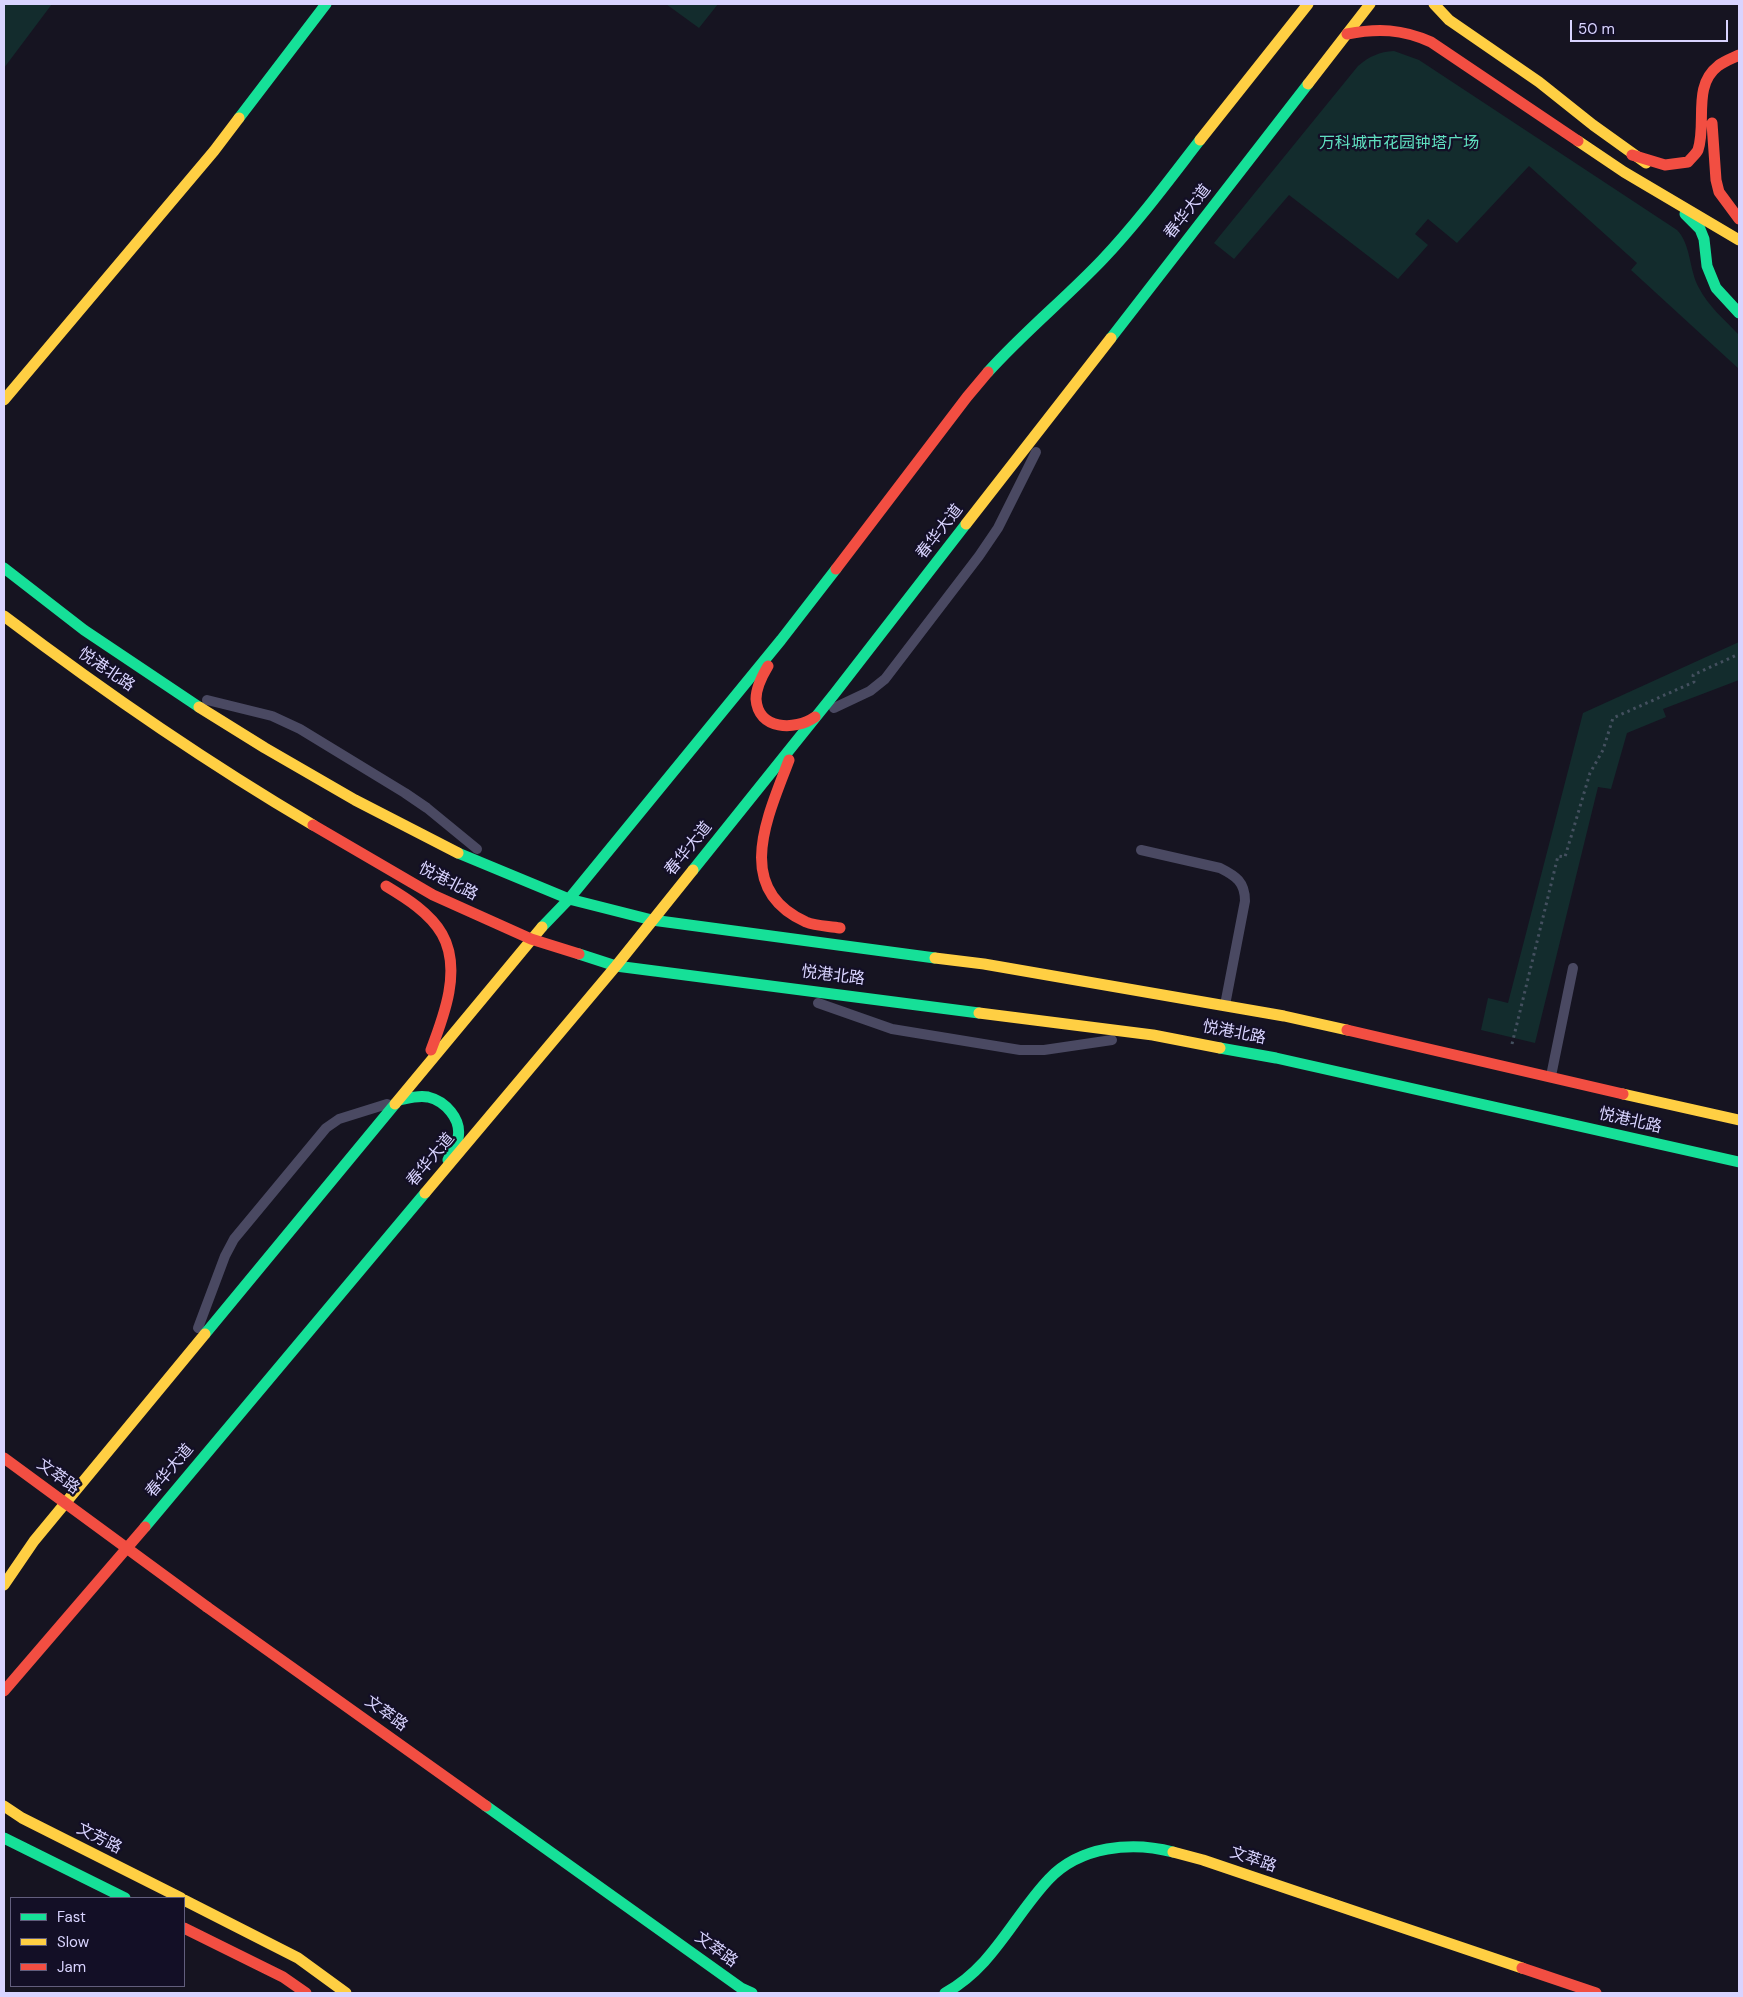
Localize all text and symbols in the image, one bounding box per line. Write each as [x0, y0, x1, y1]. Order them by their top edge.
scale bar [1573, 10, 1730, 42]
text: 50 m [1578, 19, 1615, 39]
park label: 万科城市花园钟塔广场 [1319, 134, 1479, 154]
street label: 春华大道 [1161, 181, 1215, 243]
street label: 春华大道 [913, 501, 967, 563]
street label: 悦港北路 [74, 644, 138, 696]
street label: 春华大道 [661, 818, 717, 880]
street label: 悦港北路 [415, 859, 481, 905]
street label: 悦港北路 [800, 963, 866, 989]
street label: 悦港北路 [1201, 1017, 1267, 1049]
street label: 悦港北路 [1597, 1104, 1663, 1138]
street label: 春华大道 [403, 1129, 459, 1191]
street label: 春华大道 [142, 1440, 198, 1502]
street label: 文萃路 [33, 1455, 83, 1499]
street label: 文萃路 [361, 1692, 411, 1736]
street label: 文芳路 [73, 1820, 125, 1858]
street label: 文萃路 [1227, 1843, 1279, 1877]
legend [10, 1897, 185, 1987]
text: Fast [57, 1907, 86, 1927]
street label: 文萃路 [691, 1928, 741, 1972]
text: Slow [57, 1932, 89, 1952]
text: Jam [57, 1957, 86, 1977]

